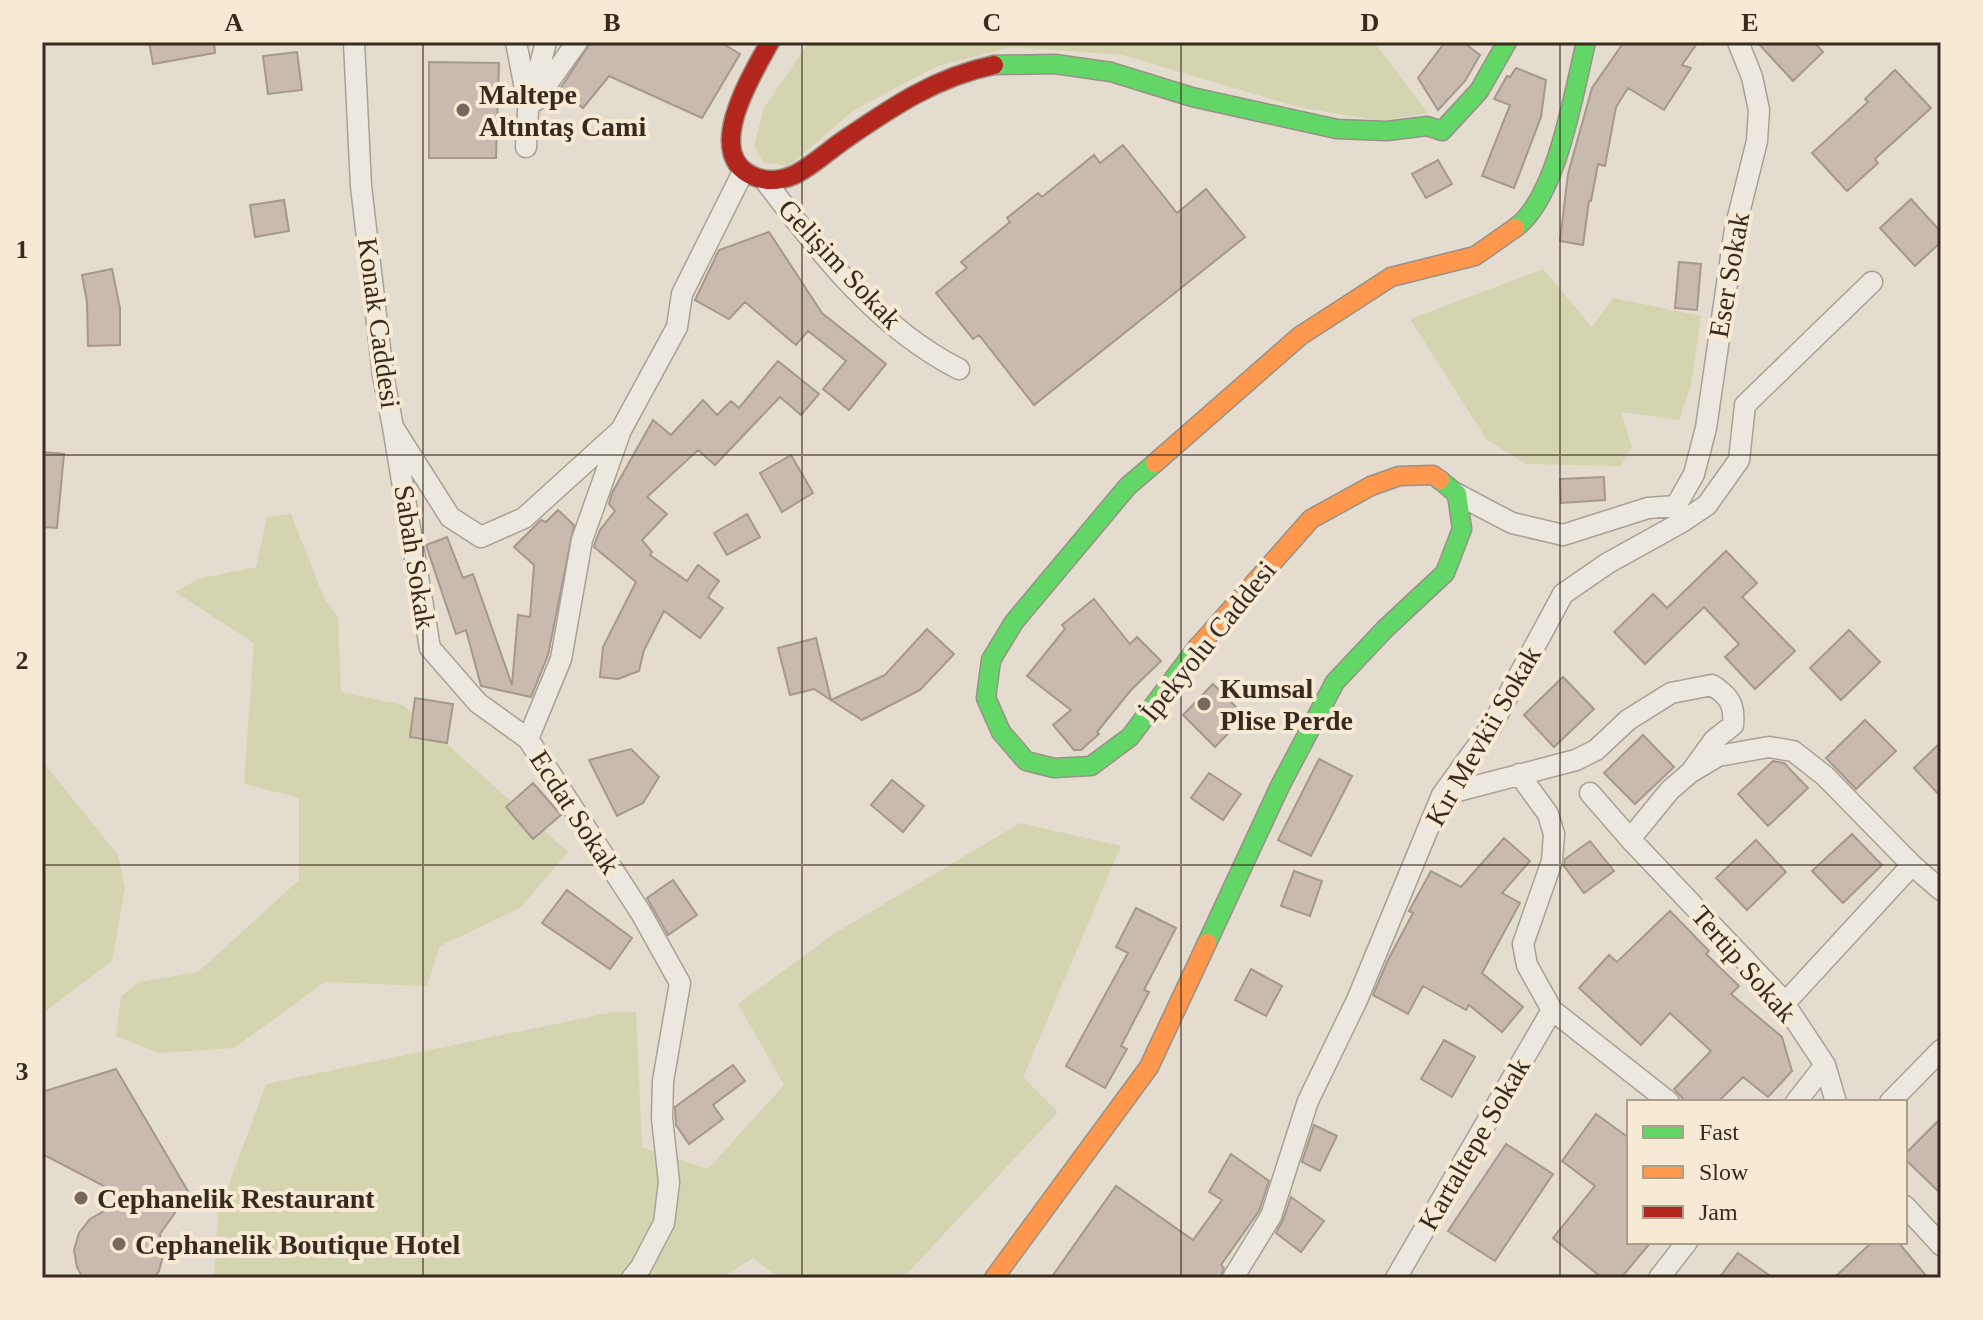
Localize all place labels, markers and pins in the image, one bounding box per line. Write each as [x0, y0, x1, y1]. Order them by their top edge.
place label: Maltepe Altıntaş Cami [479, 79, 646, 142]
marker: Maltepe Altıntaş Cami [454, 101, 472, 119]
place label: Kumsal Plise Perde [1220, 673, 1353, 736]
marker: Kumsal Plise Perde [1195, 695, 1213, 713]
place label: Cephanelik Restaurant [97, 1183, 375, 1214]
marker: Cephanelik Restaurant [72, 1189, 90, 1207]
place label: Cephanelik Boutique Hotel [135, 1229, 460, 1260]
marker: Cephanelik Boutique Hotel [110, 1235, 128, 1253]

